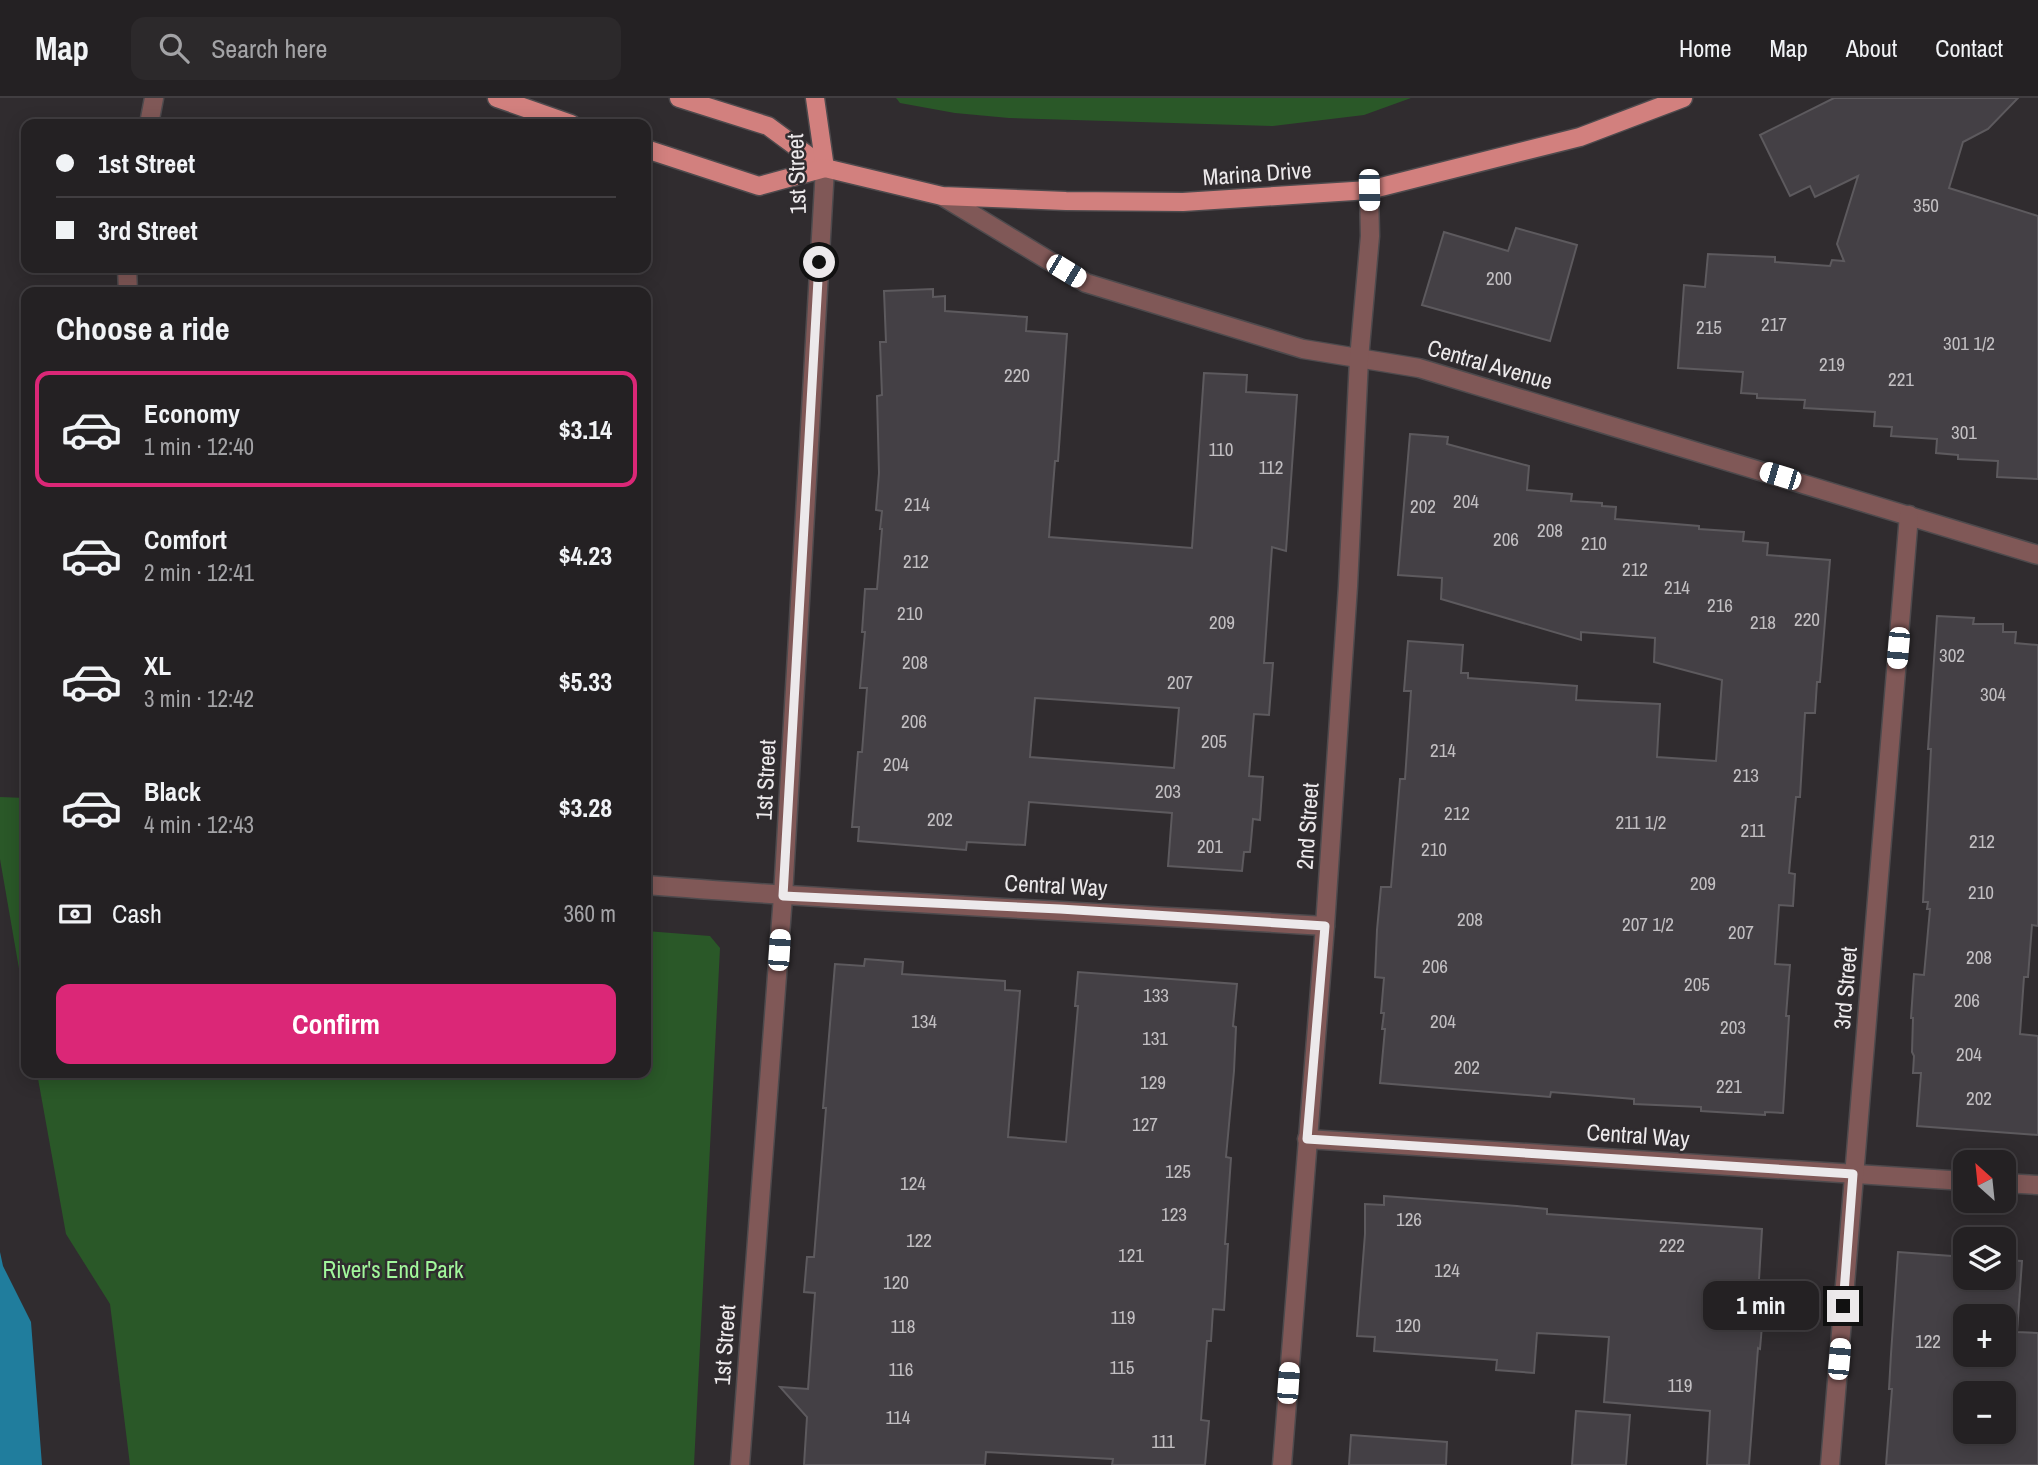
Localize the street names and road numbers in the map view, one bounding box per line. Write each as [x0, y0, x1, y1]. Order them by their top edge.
street label: 1st Street [779, 133, 813, 215]
street label: Marina Drive [1202, 154, 1312, 192]
street label: Central Avenue [1424, 331, 1556, 397]
street label: 1st Street [747, 739, 783, 821]
street label: 2nd Street [1289, 782, 1325, 870]
street label: Central Way [1004, 867, 1109, 903]
street label: 3rd Street [1826, 945, 1864, 1031]
street label: Central Way [1586, 1116, 1691, 1154]
street label: 1st Street [706, 1304, 742, 1386]

